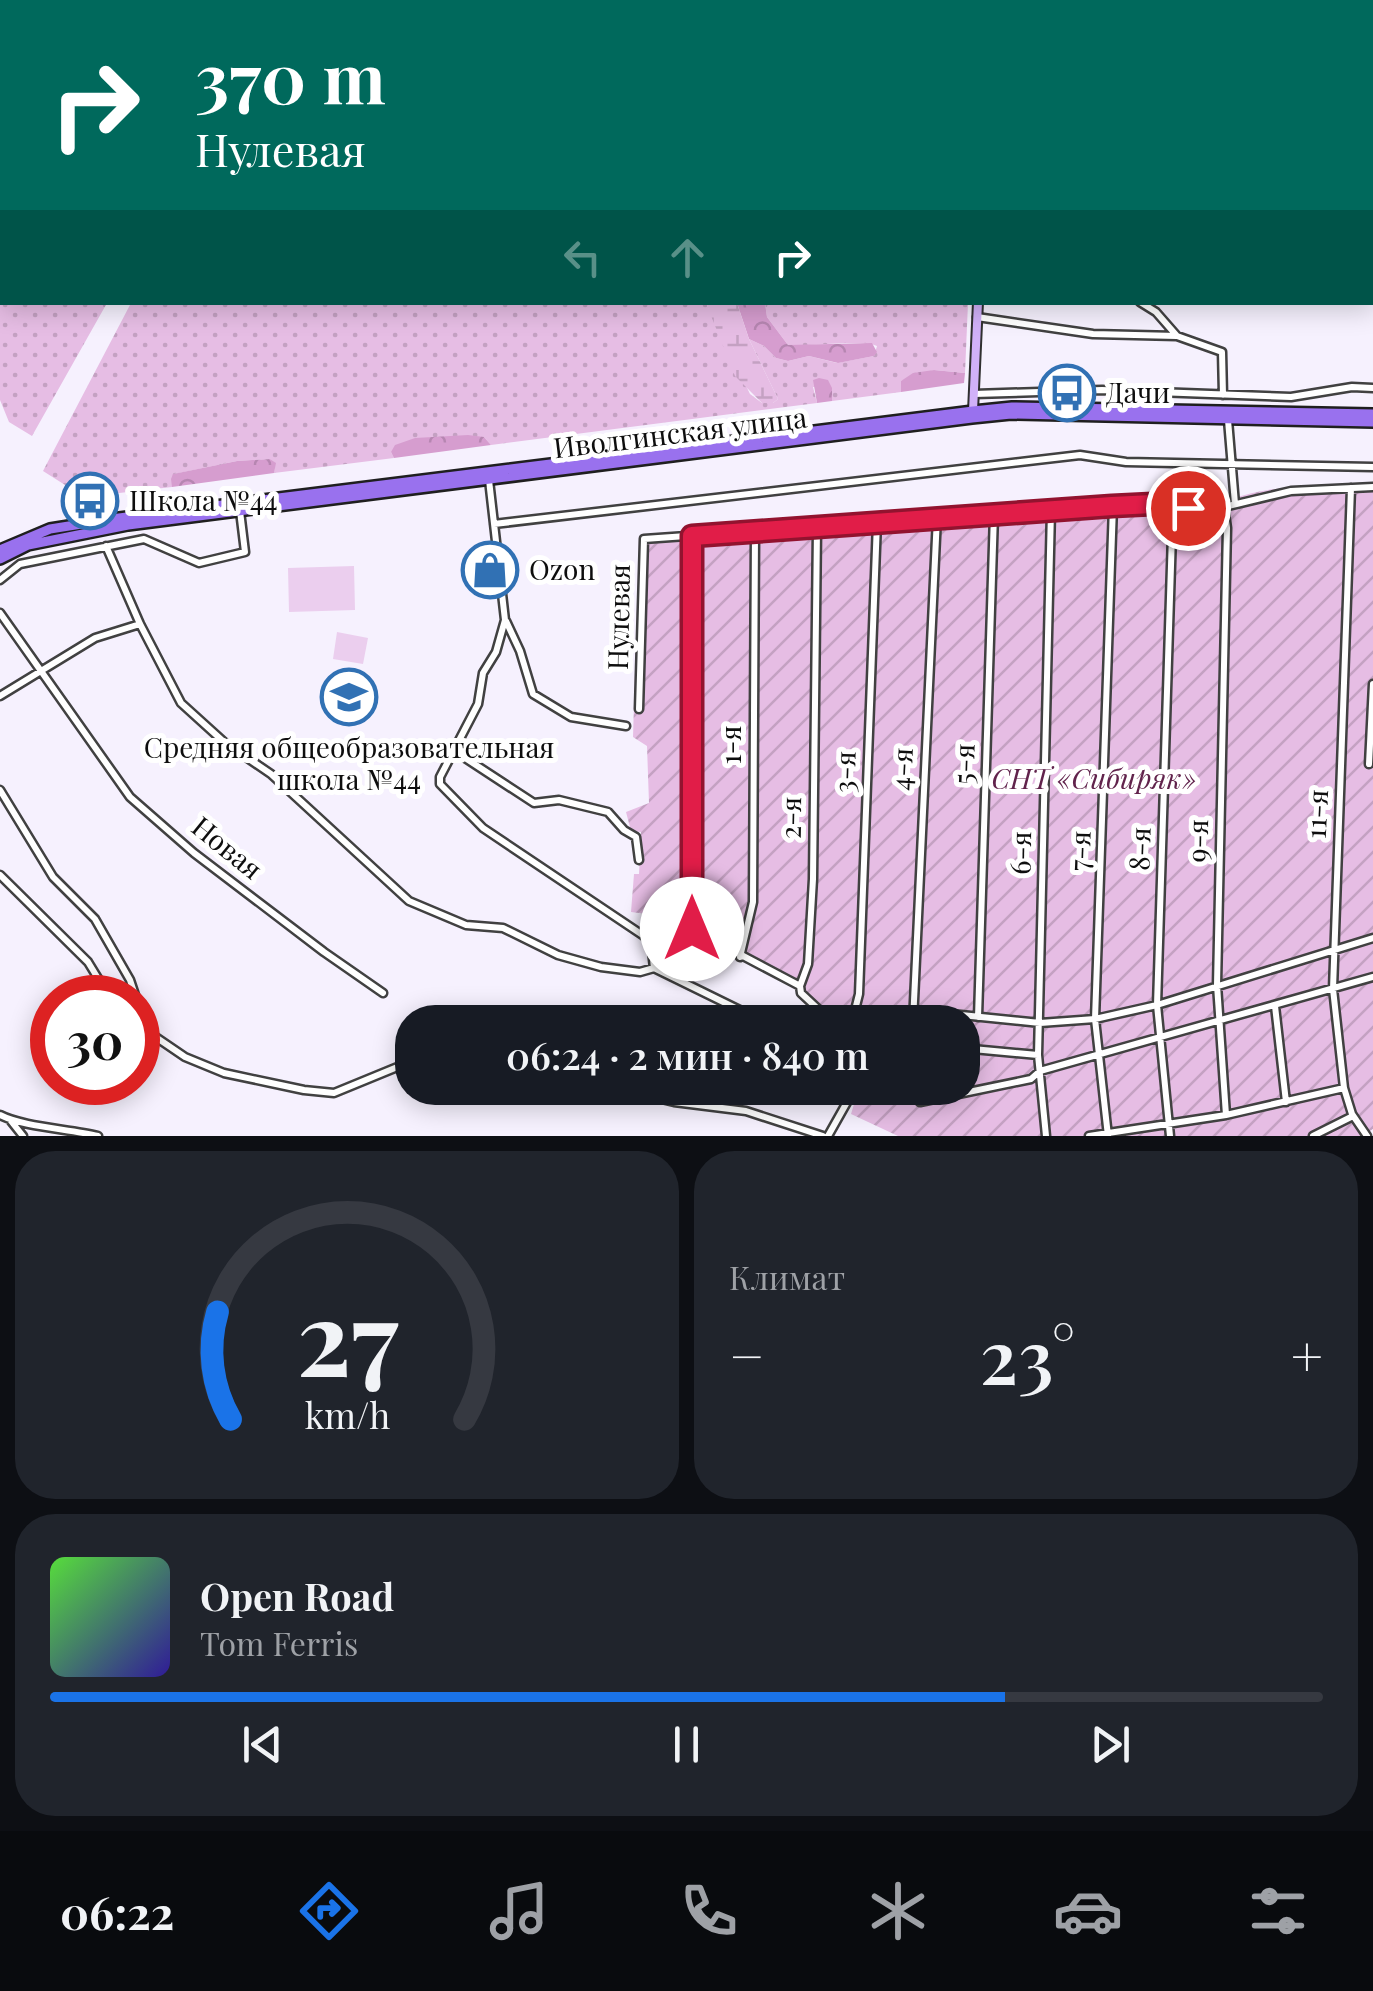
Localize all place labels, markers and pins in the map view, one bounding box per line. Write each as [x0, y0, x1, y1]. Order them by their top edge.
bus stop icon: Дачи [1037, 363, 1097, 423]
place label: Дачи [1106, 373, 1170, 410]
pin [1146, 466, 1231, 551]
bus stop icon: Школа №44 [60, 471, 120, 531]
place label: Школа №44 [129, 481, 278, 518]
shop icon: Ozon [460, 540, 520, 600]
place label: Ozon [529, 550, 595, 587]
school or university icon: Средняя общеобразовательная школа №44 [319, 667, 379, 727]
place label: Средняя общеобразовательная школа №44 [144, 728, 554, 797]

